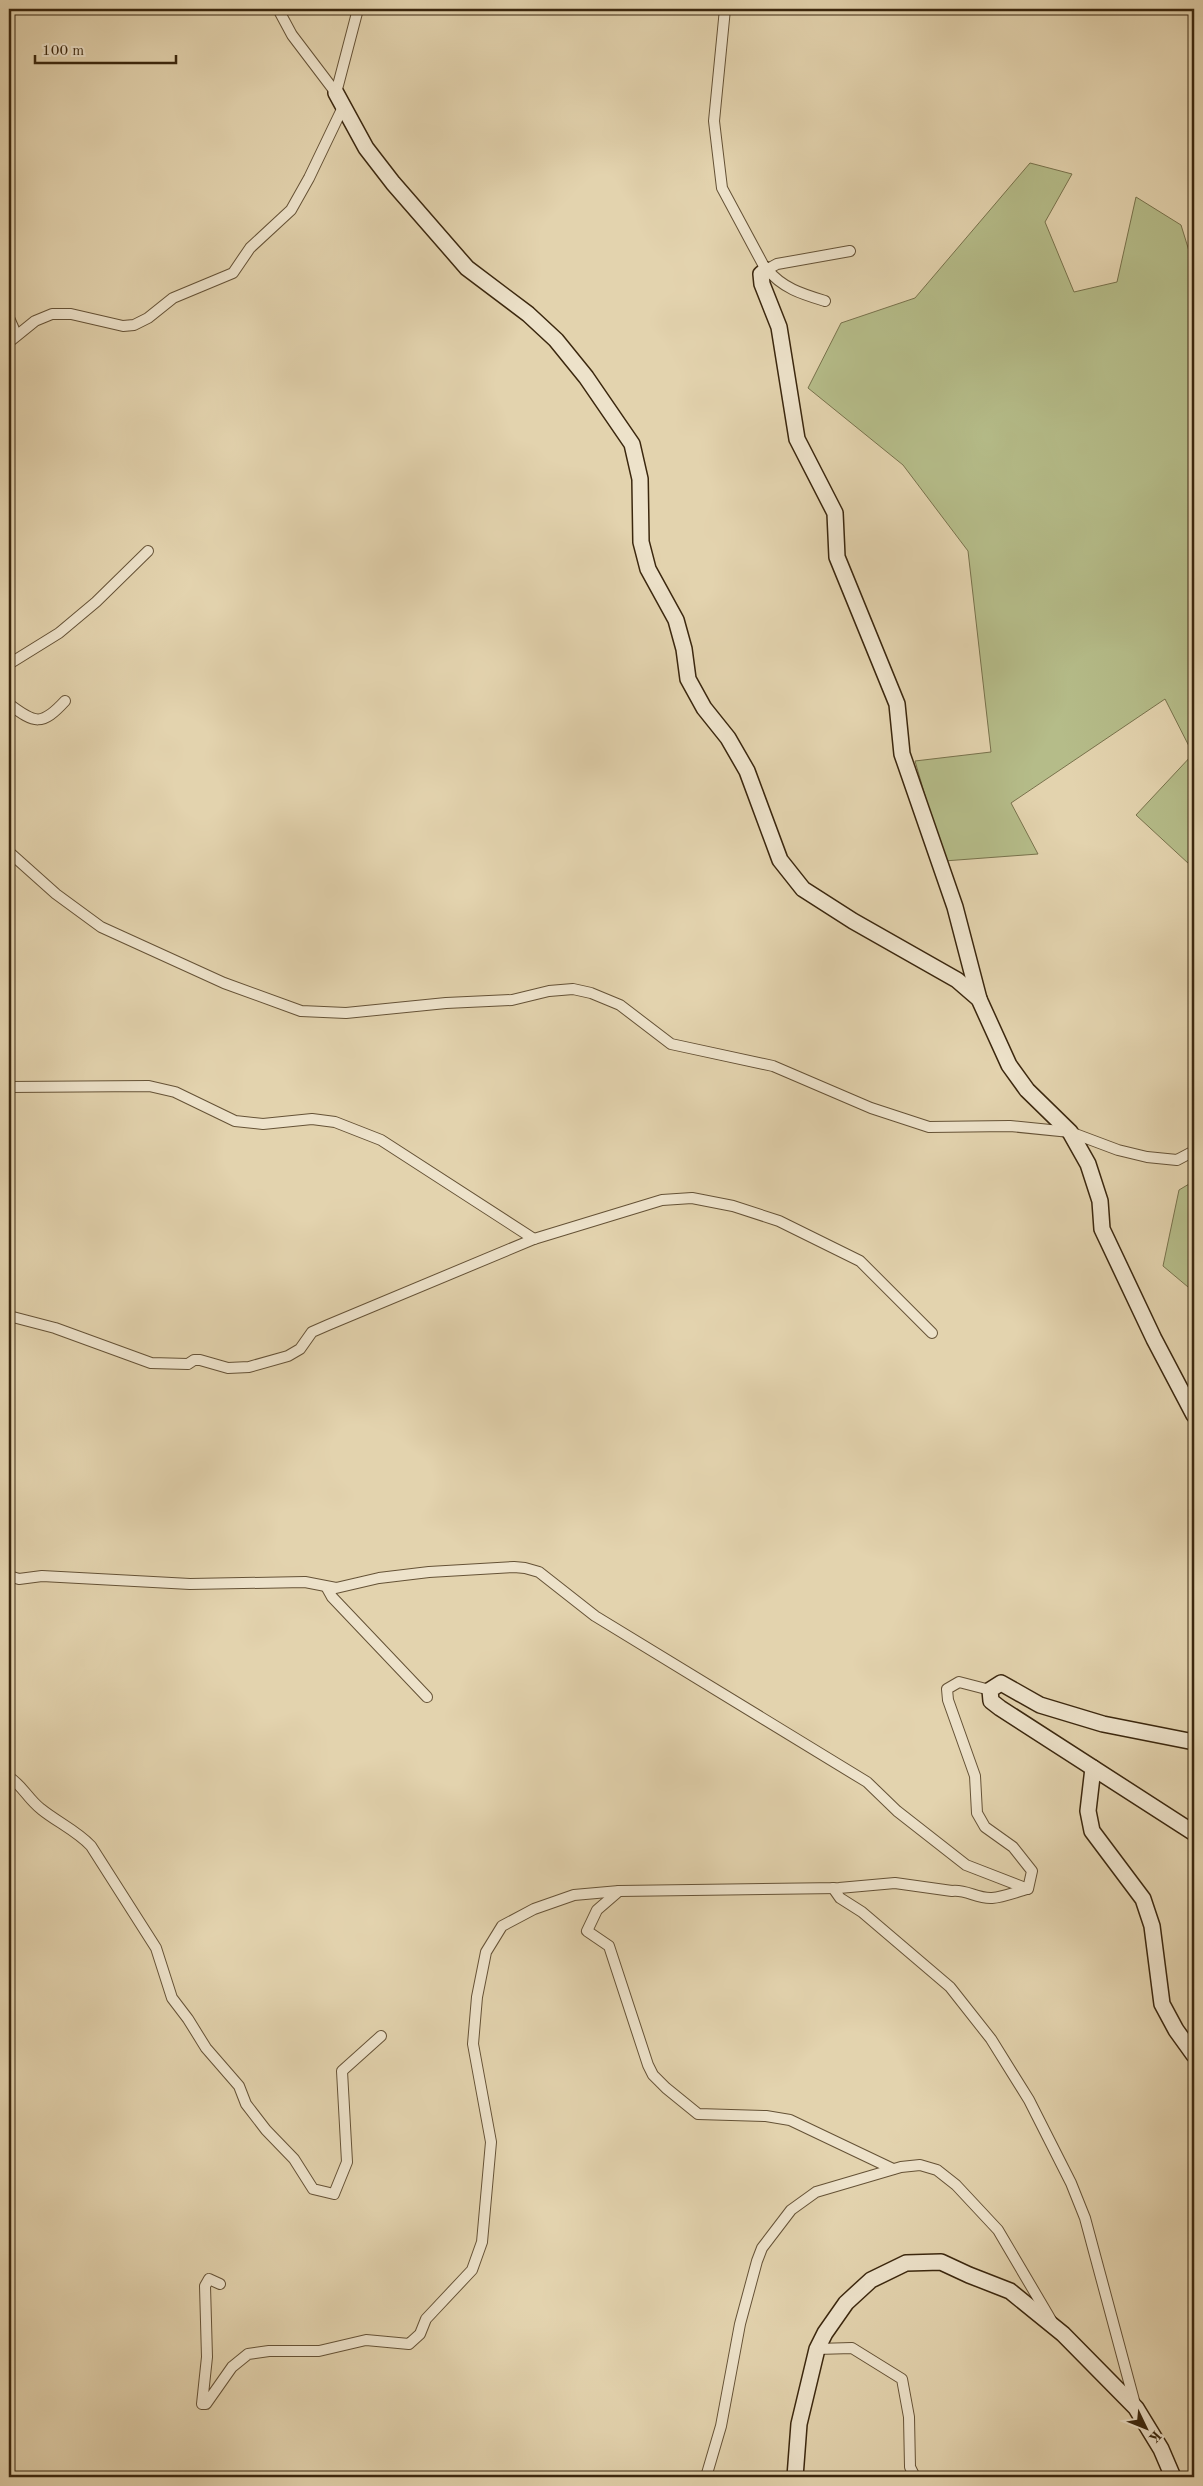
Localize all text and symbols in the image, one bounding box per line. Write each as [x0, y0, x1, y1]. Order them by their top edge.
scale bar [35, 32, 176, 64]
text: 100 m [42, 44, 84, 59]
north arrow [1120, 2404, 1170, 2454]
text: K [1146, 2427, 1164, 2445]

